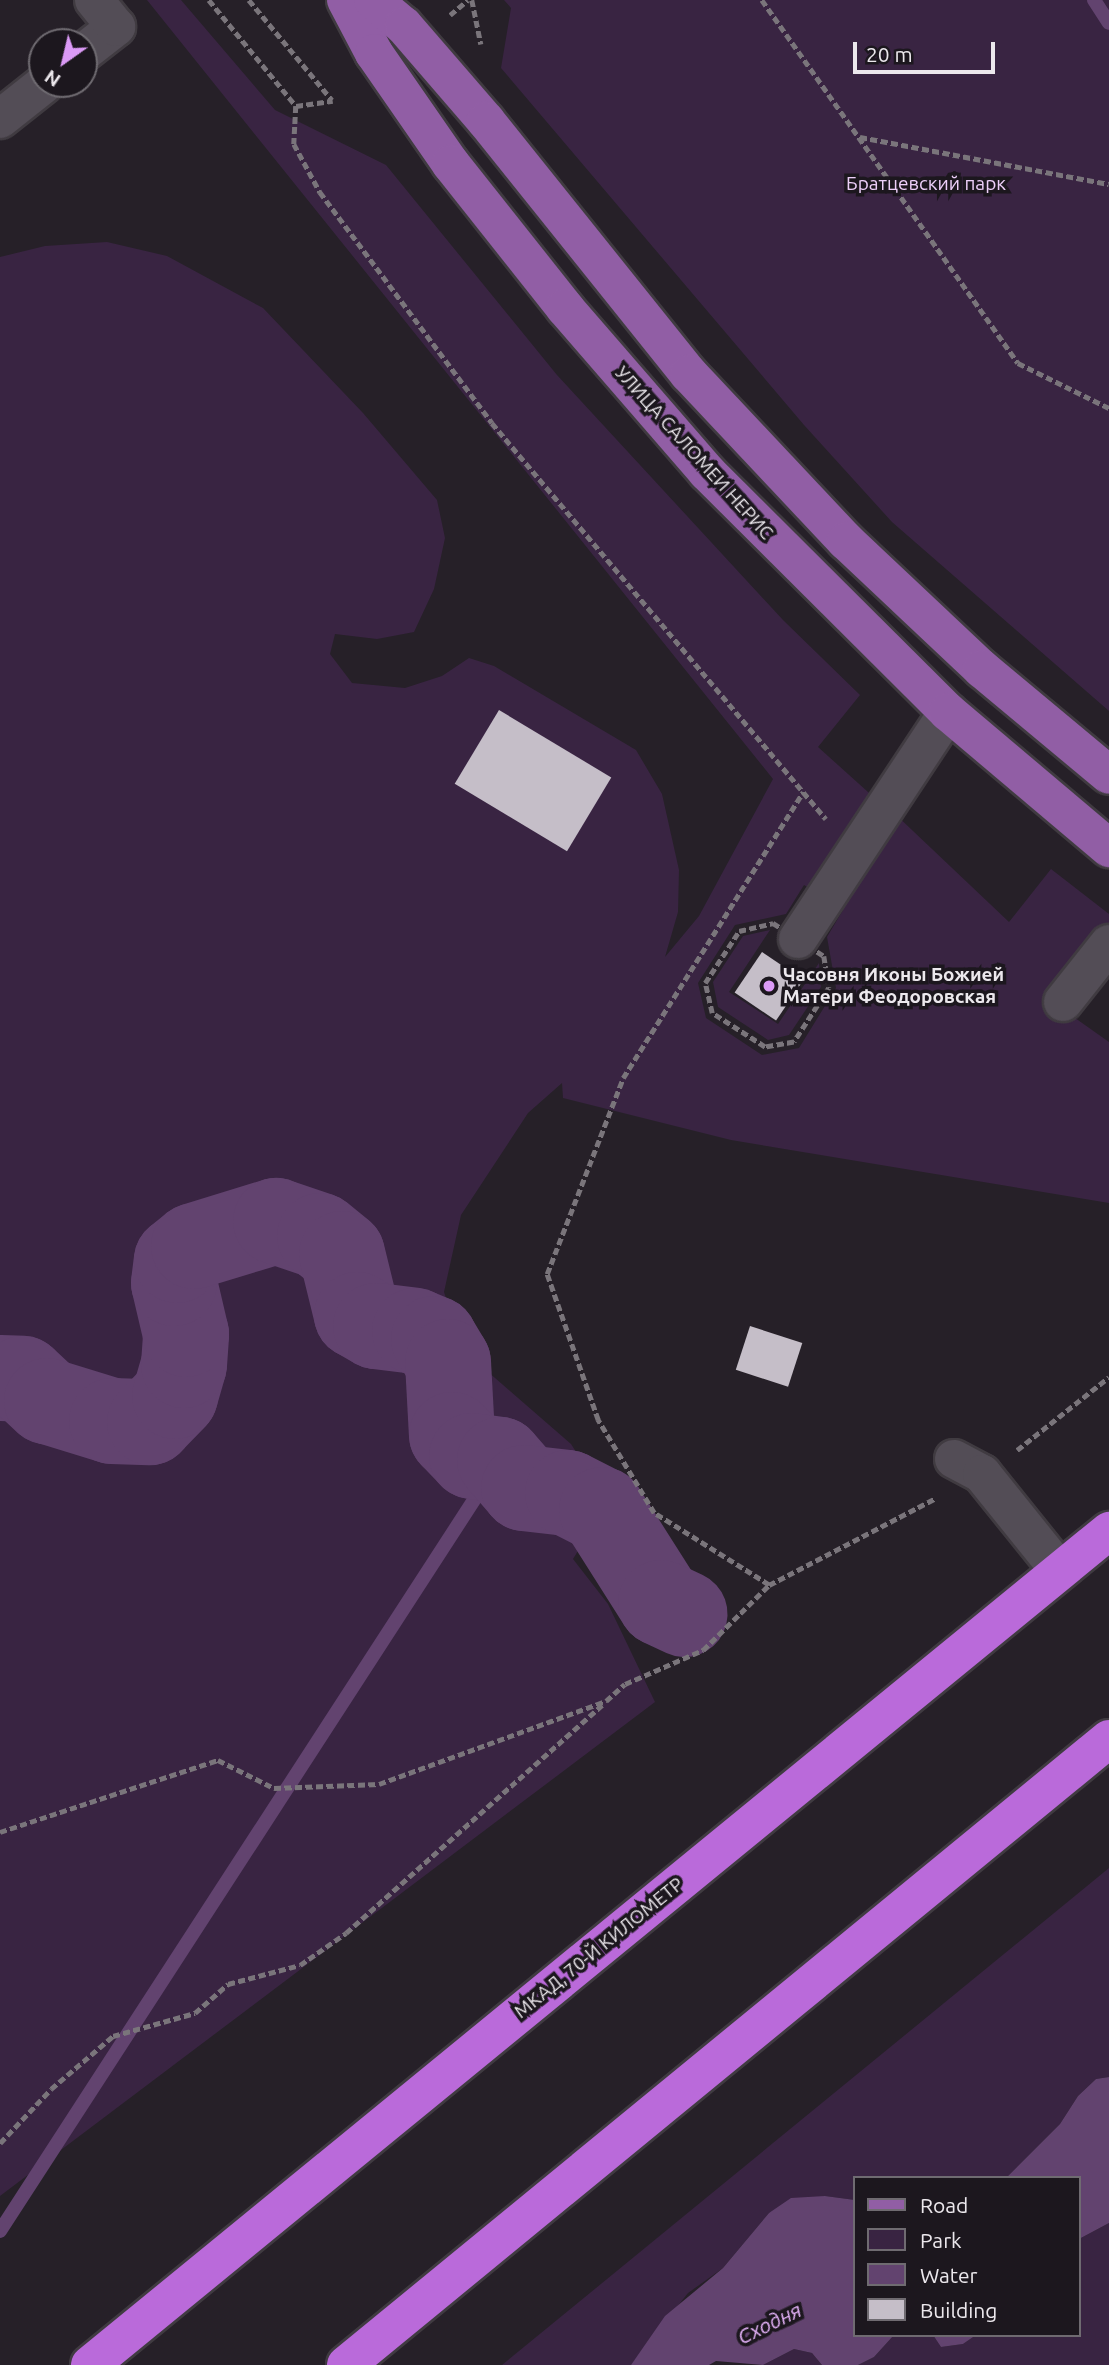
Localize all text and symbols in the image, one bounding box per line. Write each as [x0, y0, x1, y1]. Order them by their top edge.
north arrow [28, 28, 98, 98]
scale bar [857, 28, 999, 72]
text: 20 m [866, 42, 913, 66]
text: N [40, 66, 64, 92]
park label: Братцевский парк [846, 173, 1006, 195]
street label: УЛИЦА САЛОМЕИ НЕРИС [610, 362, 778, 544]
place label: Часовня Иконы Божией Матери Феодоровская [783, 964, 1004, 1008]
marker: Часовня Иконы Божией Матери Феодоровская [761, 978, 777, 994]
street label: МКАД, 70-Й КИЛОМЕТР [510, 1873, 688, 2023]
legend [853, 2176, 1081, 2337]
text: Road [920, 2193, 968, 2217]
text: Park [920, 2228, 962, 2252]
text: Water [920, 2263, 978, 2287]
water label: Сходня [733, 2297, 805, 2349]
text: Building [920, 2298, 997, 2322]

